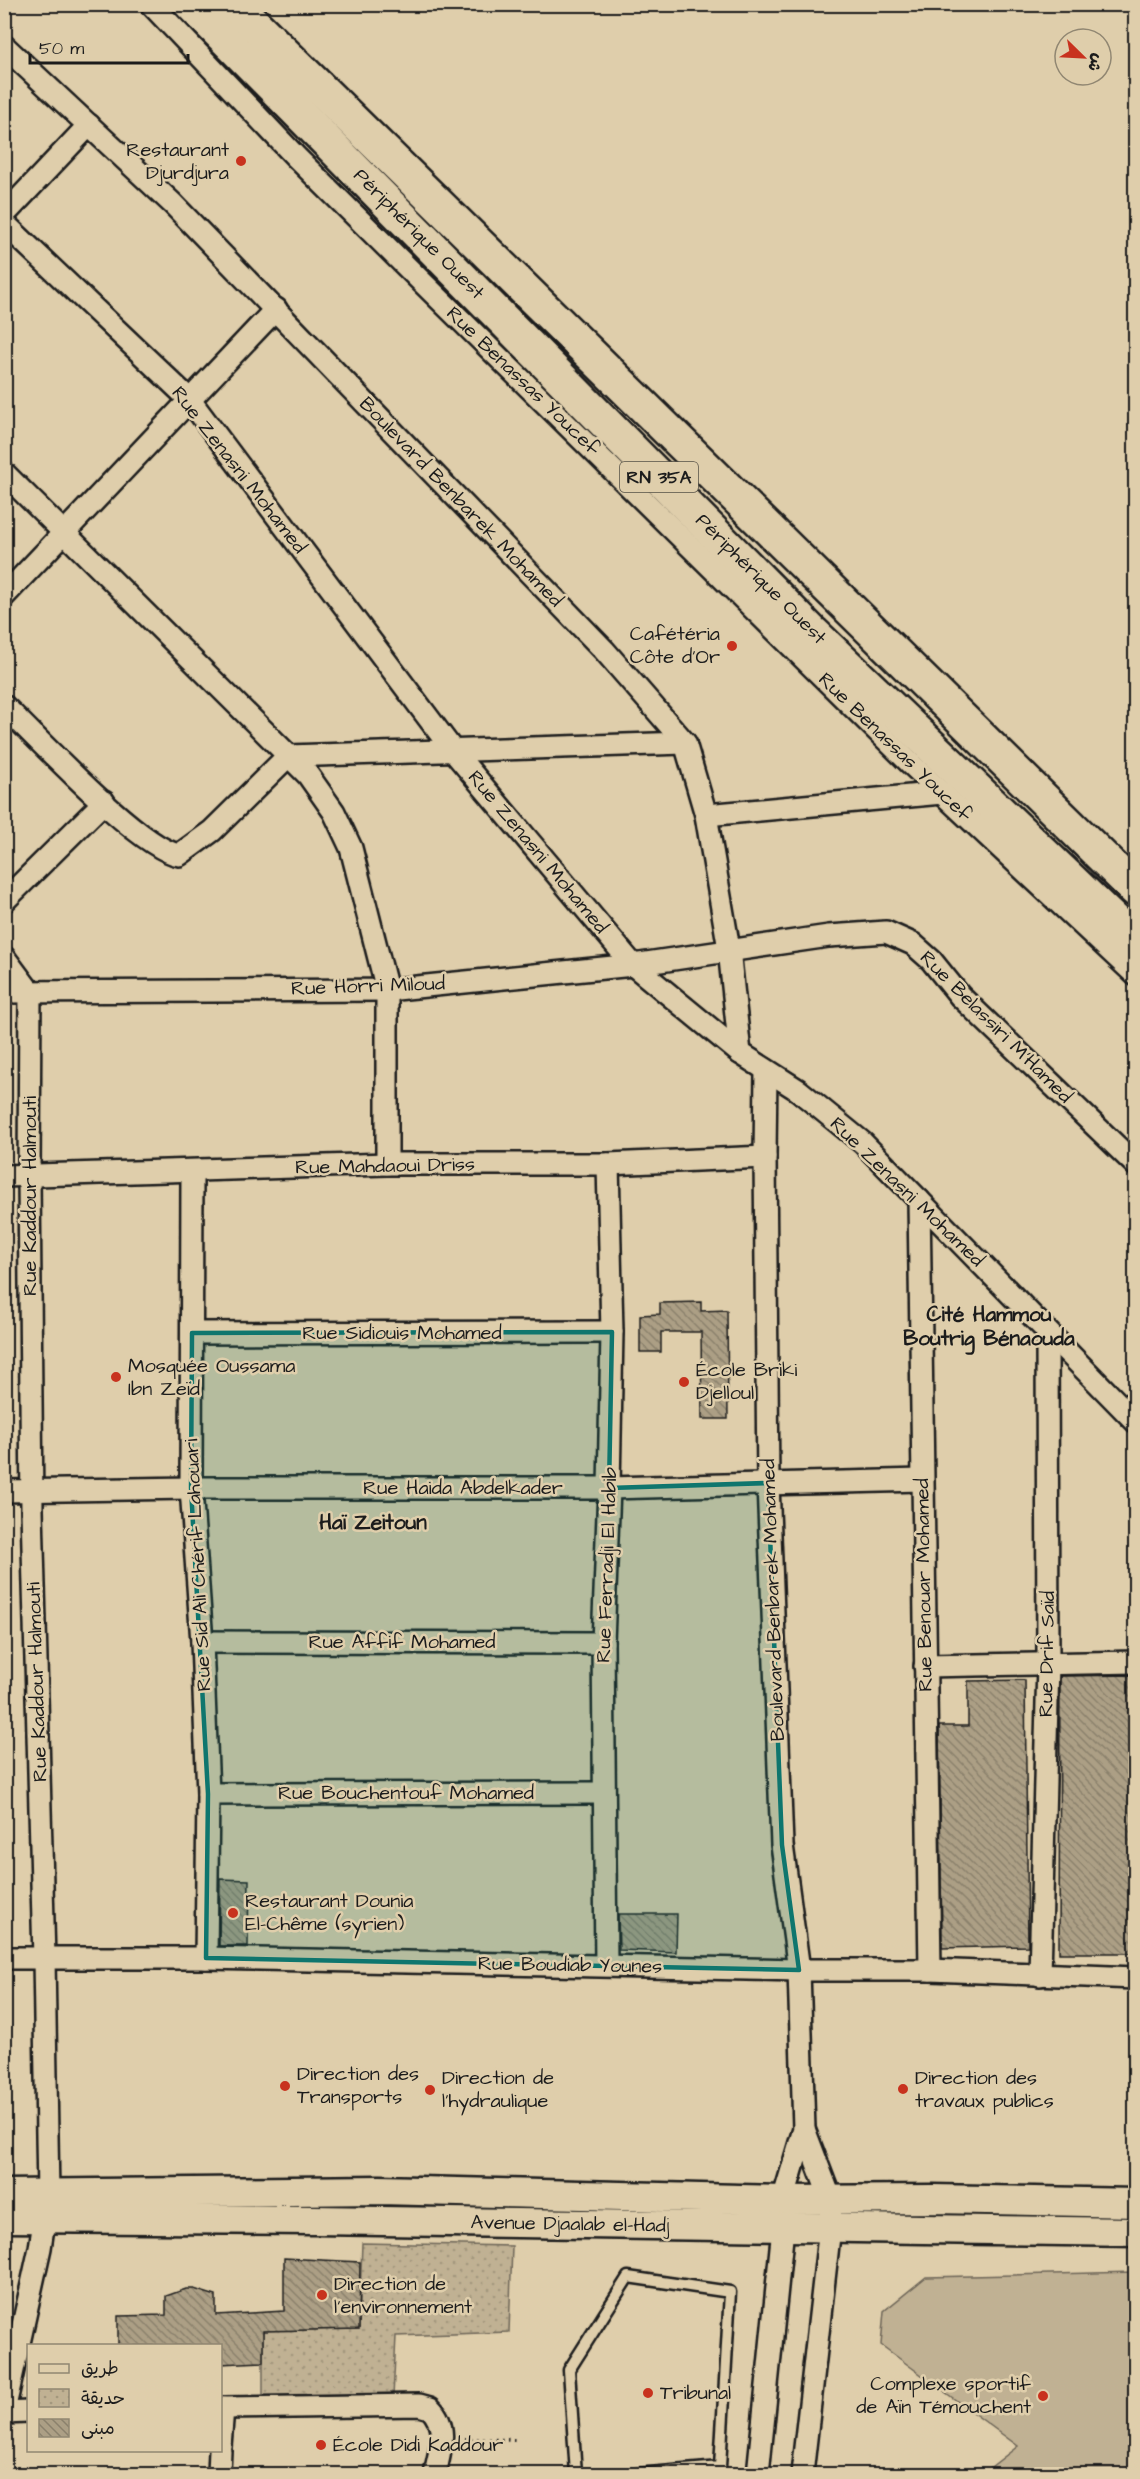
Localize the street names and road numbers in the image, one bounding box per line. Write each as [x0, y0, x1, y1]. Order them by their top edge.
street label: Périphérique Ouest [347, 162, 491, 306]
street label: Rue Benassas Youcef [440, 300, 606, 462]
street label: Rue Zenasni Mohamed [165, 380, 313, 560]
street label: Boulevard Benbarek Mohamed [353, 391, 569, 613]
road number: RN 35A [620, 462, 698, 492]
street label: Périphérique Ouest [689, 507, 833, 651]
street label: Rue Benassas Youcef [812, 666, 978, 828]
street label: Rue Zenasni Mohamed [461, 764, 615, 940]
street label: Rue Belassiri M'Hamed [913, 944, 1079, 1110]
street label: Rue Horri Miloud [291, 969, 445, 1003]
street label: Rue Kaddour Halmouti [16, 1096, 44, 1296]
street label: Rue Zenasni Mohamed [823, 1111, 991, 1273]
street label: Rue Mahdaoui Driss [295, 1150, 475, 1182]
street label: Rue Sidiouis Mohamed [302, 1319, 502, 1347]
street label: Rue Sid Ali Chérif Lahouari [177, 1438, 219, 1692]
street label: Boulevard Benbarek Mohamed [754, 1458, 792, 1742]
street label: Rue Ferradji El Habib [590, 1467, 624, 1663]
street label: Rue Haida Abdelkader [363, 1474, 563, 1502]
street label: Rue Benouar Mohamed [908, 1478, 940, 1692]
street label: Rue Kaddour Halmouti [20, 1582, 54, 1782]
street label: Rue Drif Saïd [1032, 1591, 1062, 1717]
street label: Rue Affif Mohamed [308, 1628, 496, 1656]
street label: Rue Bouchentouf Mohamed [278, 1779, 534, 1807]
street label: Rue Boudiab Younes [478, 1949, 662, 1981]
street label: Avenue Djaalab el-Hadj [470, 2208, 670, 2240]

